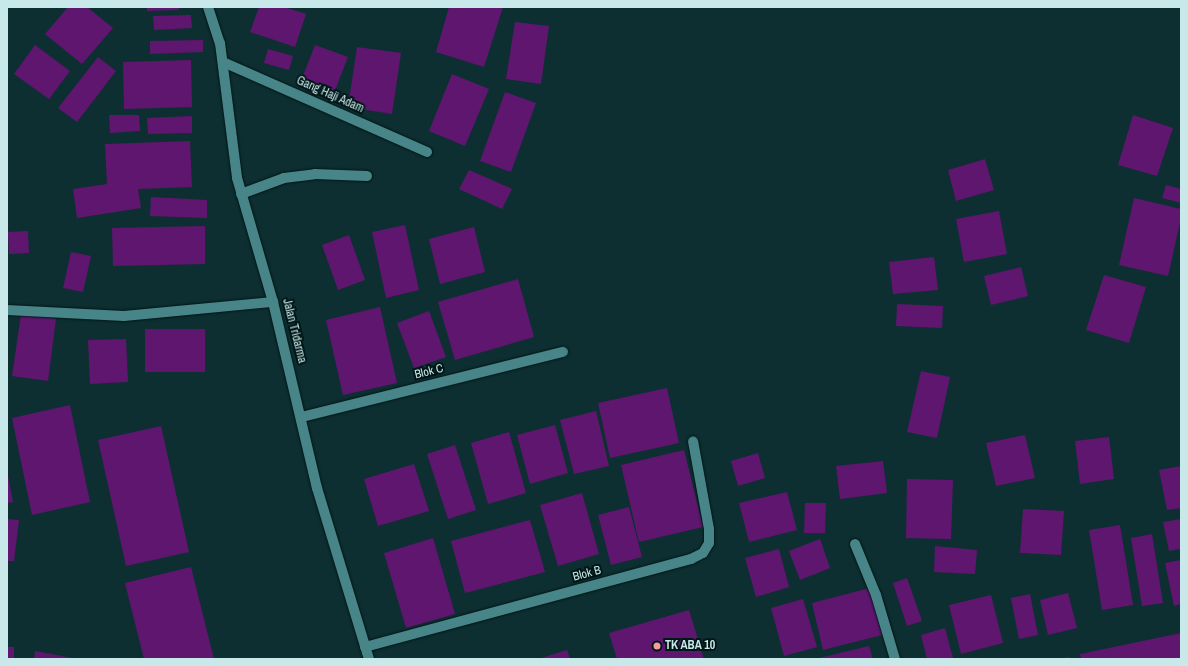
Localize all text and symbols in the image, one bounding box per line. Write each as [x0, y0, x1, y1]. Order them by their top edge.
street label: Gang Haji Adam [294, 74, 366, 116]
street label: Jalan Tridarma [279, 297, 309, 365]
street label: Blok C [413, 362, 445, 382]
street label: Blok B [571, 563, 603, 585]
place label: TK ABA 10 [665, 639, 716, 653]
marker: TK ABA 10 [652, 641, 662, 651]

